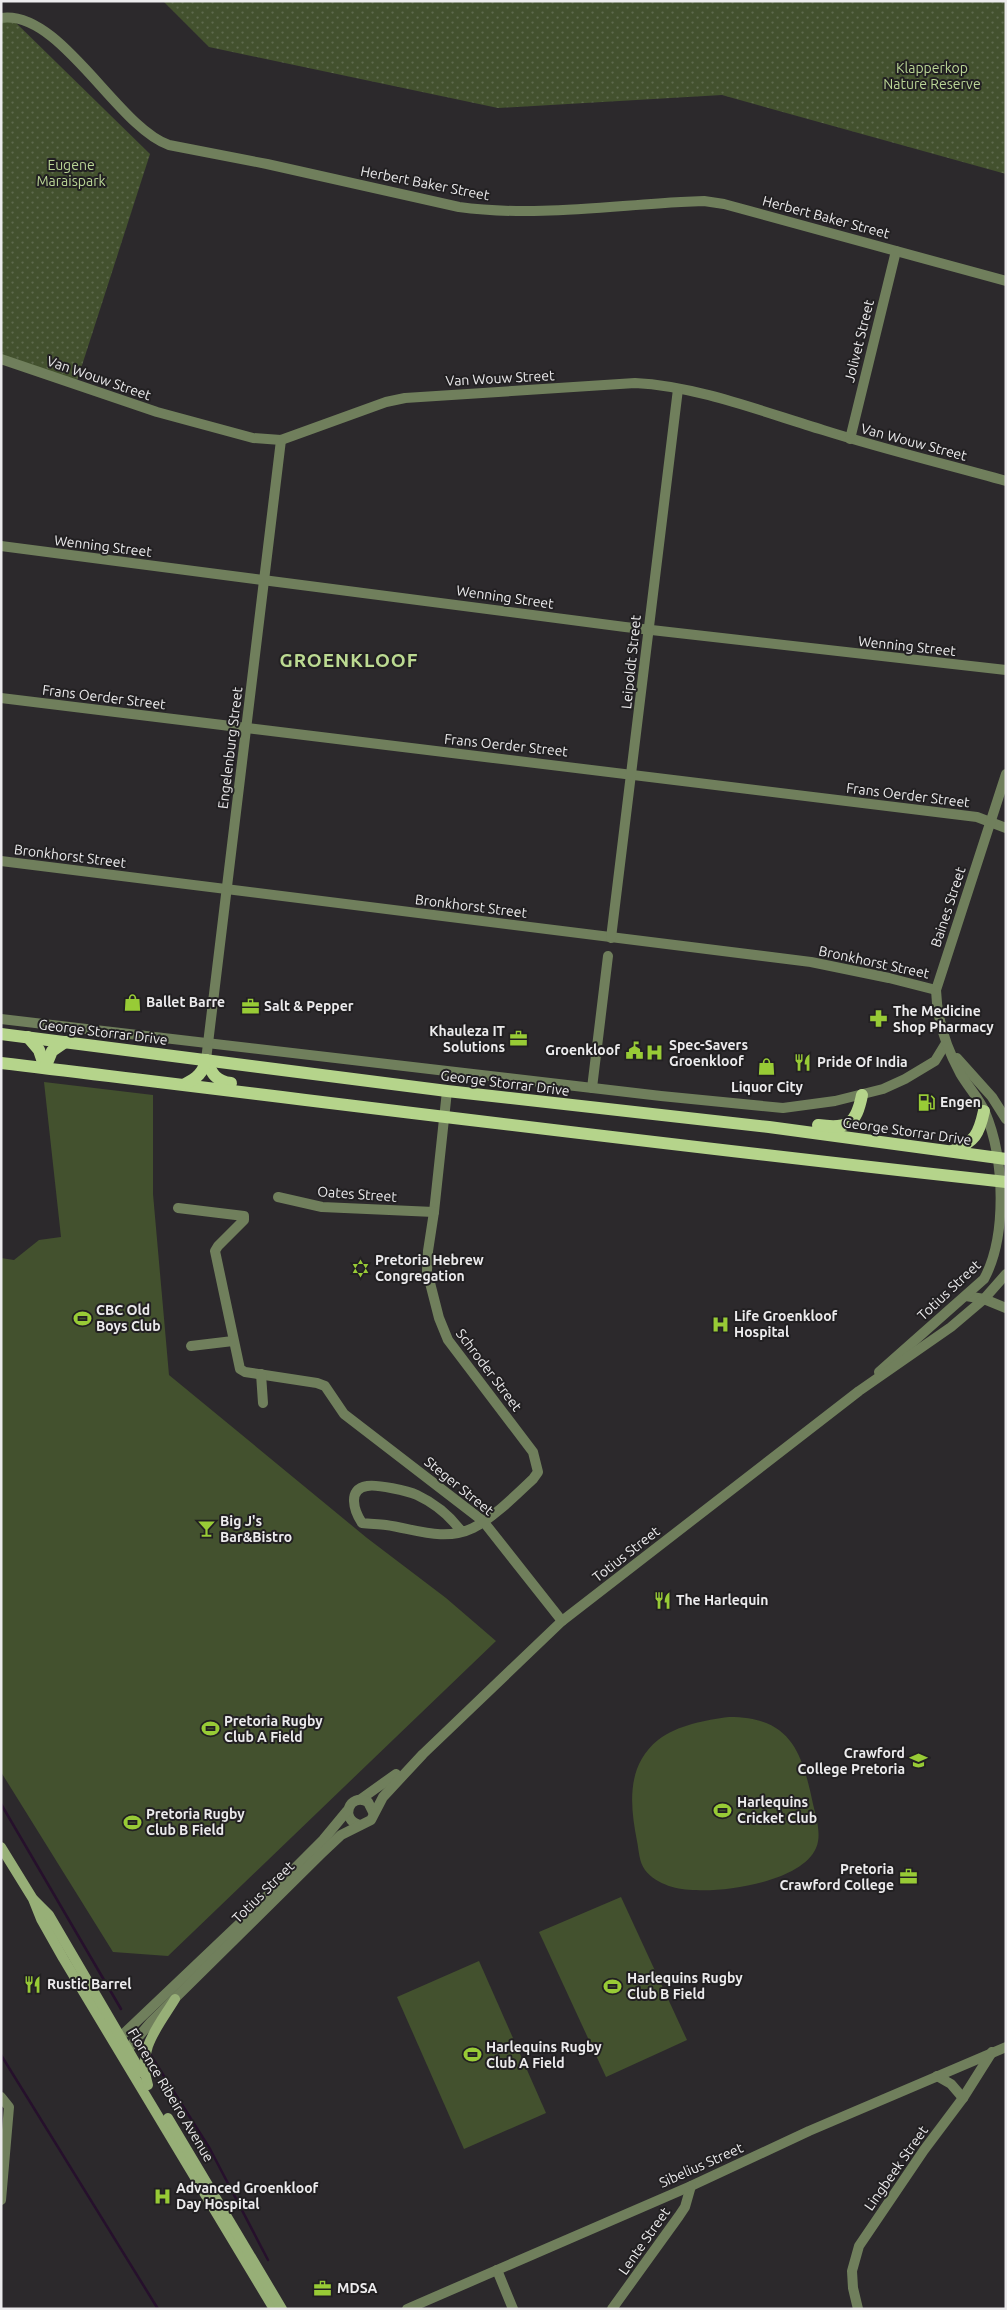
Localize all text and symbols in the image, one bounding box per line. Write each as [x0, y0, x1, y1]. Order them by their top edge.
park label: Klapperkop Nature Reserve [883, 60, 981, 92]
park label: Eugene Maraispark [36, 157, 106, 189]
street label: Herbert Baker Street [359, 163, 491, 203]
street label: Herbert Baker Street [761, 192, 892, 242]
street label: Jolivet Street [841, 298, 877, 384]
street label: Van Wouw Street [45, 353, 154, 403]
street label: Van Wouw Street [445, 367, 555, 389]
street label: Van Wouw Street [859, 420, 969, 464]
street label: Wenning Street [53, 532, 153, 560]
street label: Wenning Street [455, 582, 555, 612]
street label: Leipoldt Street [618, 614, 644, 710]
street label: Wenning Street [857, 633, 957, 659]
district label: GROENKLOOF [279, 649, 419, 671]
street label: Frans Oerder Street [41, 681, 167, 713]
street label: Engelenburg Street [215, 686, 245, 810]
street label: Frans Oerder Street [443, 731, 569, 760]
street label: Frans Oerder Street [845, 779, 971, 811]
street label: Bronkhorst Street [13, 841, 127, 871]
street label: Baines Street [927, 864, 969, 949]
street label: Bronkhorst Street [414, 891, 528, 921]
street label: Bronkhorst Street [817, 942, 931, 982]
shop icon: Ballet Barre [122, 992, 142, 1012]
place label: Ballet Barre [146, 994, 225, 1010]
office icon: Salt & Pepper [240, 996, 260, 1016]
place label: Salt & Pepper [264, 998, 354, 1014]
place label: The Medicine Shop Pharmacy [893, 1003, 994, 1035]
pharmacy icon: The Medicine Shop Pharmacy [869, 1009, 889, 1029]
street label: George Storrar Drive [38, 1016, 168, 1048]
place label: Khauleza IT Solutions [429, 1023, 506, 1055]
office icon: Khauleza IT Solutions [509, 1029, 529, 1049]
place label: Spec-Savers Groenkloof [669, 1037, 748, 1069]
public building icon: Groenkloof [624, 1040, 644, 1060]
place label: Groenkloof [545, 1042, 620, 1058]
hospital icon: Spec-Savers Groenkloof [645, 1043, 665, 1063]
restaurant icon: Pride Of India [793, 1052, 813, 1072]
place label: Pride Of India [817, 1054, 908, 1070]
shop icon: Liquor City [757, 1057, 777, 1077]
street label: George Storrar Drive [440, 1067, 570, 1099]
place label: Liquor City [731, 1079, 804, 1095]
fuel station icon: Engen [916, 1092, 936, 1112]
place label: Engen [940, 1094, 981, 1110]
street label: George Storrar Drive [842, 1114, 972, 1148]
street label: Oates Street [317, 1183, 398, 1205]
place label: Pretoria Hebrew Congregation [375, 1252, 484, 1284]
street label: Totius Street [914, 1256, 984, 1323]
synagogue icon: Pretoria Hebrew Congregation [351, 1258, 371, 1278]
place label: CBC Old Boys Club [96, 1302, 161, 1334]
sports icon: CBC Old Boys Club [72, 1308, 92, 1328]
place label: Life Groenkloof Hospital [734, 1308, 838, 1340]
hospital icon: Life Groenkloof Hospital [710, 1314, 730, 1334]
street label: Schroder Street [453, 1326, 525, 1415]
street label: Steger Street [421, 1453, 497, 1519]
place label: Big J's Bar&Bistro [220, 1513, 292, 1545]
bar icon: Big J's Bar&Bistro [196, 1519, 216, 1539]
street label: Totius Street [589, 1523, 663, 1585]
restaurant icon: The Harlequin [652, 1590, 672, 1610]
place label: The Harlequin [676, 1592, 768, 1608]
place label: Pretoria Rugby Club A Field [224, 1713, 323, 1745]
sports icon: Pretoria Rugby Club A Field [200, 1719, 220, 1739]
place label: Crawford College Pretoria [798, 1745, 905, 1777]
school or university icon: Crawford College Pretoria [909, 1751, 929, 1771]
place label: Harlequins Cricket Club [737, 1794, 817, 1826]
sports icon: Harlequins Cricket Club [713, 1800, 733, 1820]
place label: Pretoria Rugby Club B Field [146, 1806, 245, 1838]
sports icon: Pretoria Rugby Club B Field [122, 1812, 142, 1832]
street label: Totius Street [229, 1858, 297, 1926]
place label: Pretoria Crawford College [779, 1861, 894, 1893]
office icon: Pretoria Crawford College [898, 1867, 918, 1887]
place label: Harlequins Rugby Club B Field [627, 1970, 743, 2002]
restaurant icon: Rustic Barrel [23, 1974, 43, 1994]
place label: Rustic Barrel [47, 1976, 132, 1992]
sports icon: Harlequins Rugby Club B Field [603, 1976, 623, 1996]
street label: Florence Ribeiro Avenue [125, 2025, 217, 2165]
place label: Harlequins Rugby Club A Field [486, 2039, 602, 2071]
sports icon: Harlequins Rugby Club A Field [462, 2045, 482, 2065]
street label: Lingbeek Street [861, 2122, 931, 2213]
street label: Sibelius Street [657, 2139, 746, 2191]
place label: Advanced Groenkloof Day Hospital [176, 2180, 319, 2212]
hospital icon: Advanced Groenkloof Day Hospital [152, 2186, 172, 2206]
street label: Lente Street [615, 2204, 673, 2278]
office icon: MDSA [313, 2278, 333, 2298]
place label: MDSA [337, 2280, 378, 2296]

